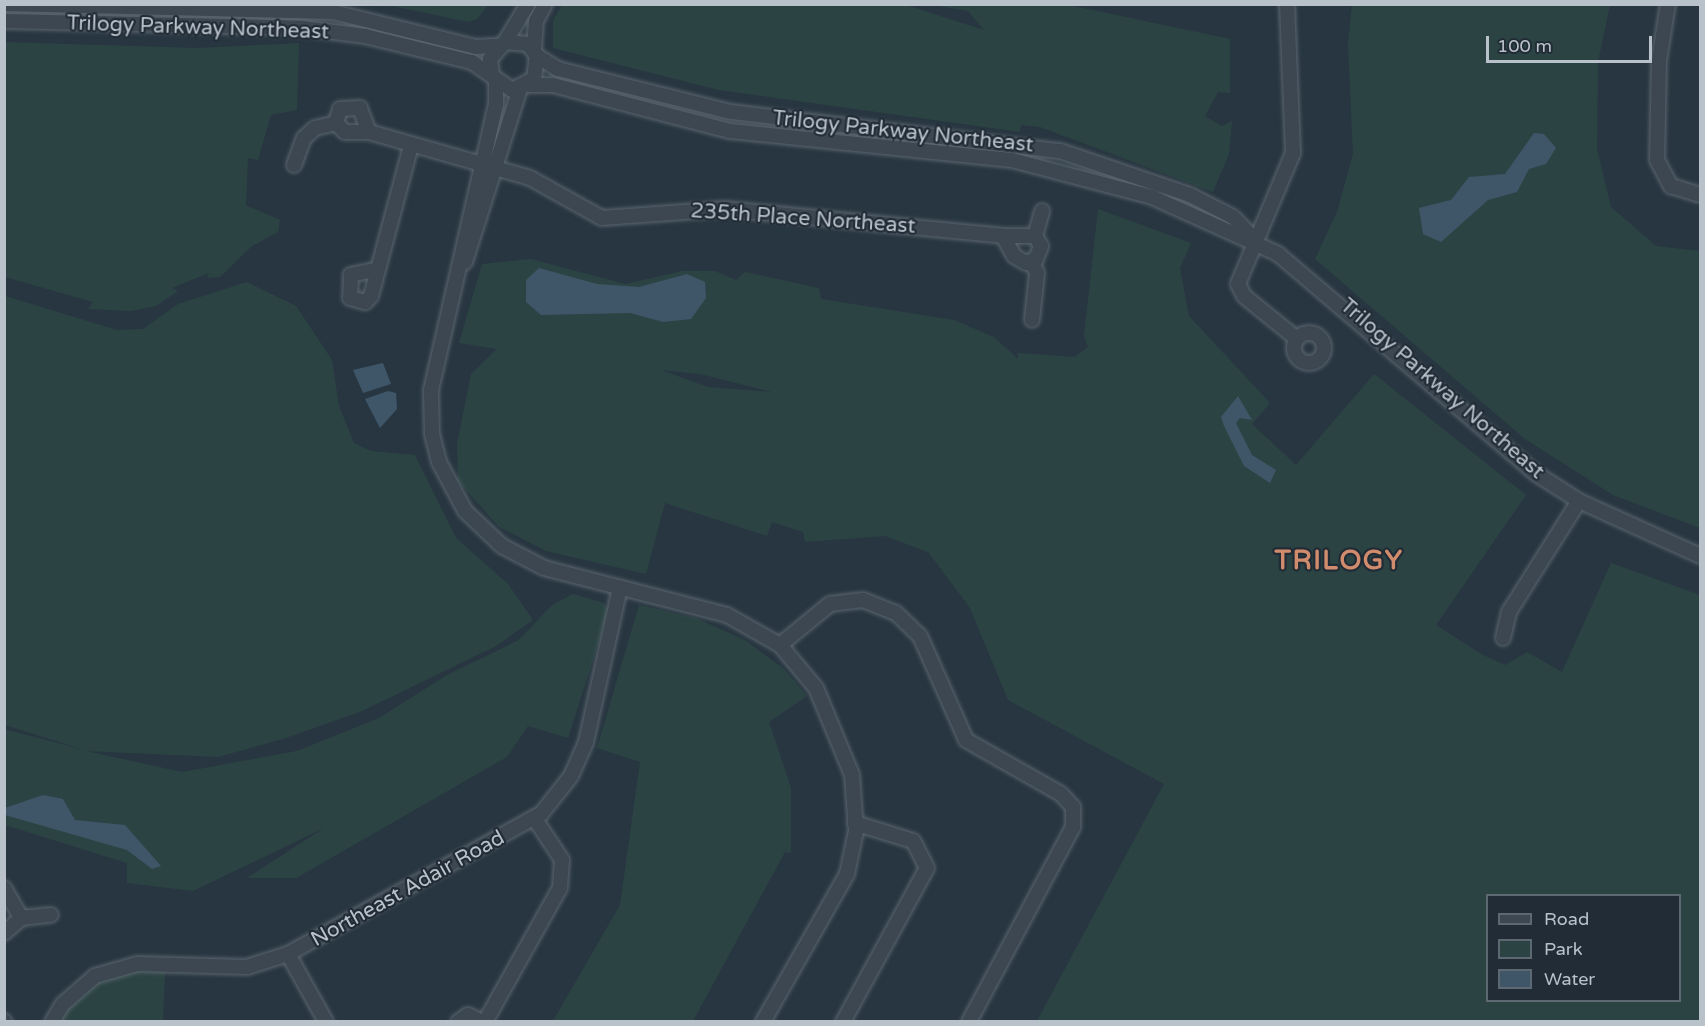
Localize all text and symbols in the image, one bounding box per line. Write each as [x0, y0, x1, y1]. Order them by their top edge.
street label: Trilogy Parkway Northeast [66, 11, 330, 45]
scale bar [1489, 24, 1656, 62]
text: 100 m [1497, 35, 1552, 57]
street label: Trilogy Parkway Northeast [771, 106, 1035, 158]
street label: 235th Place Northeast [690, 199, 916, 239]
street label: Trilogy Parkway Northeast [1335, 293, 1549, 485]
district label: TRILOGY [1274, 545, 1404, 577]
street label: Northeast Adair Road [307, 825, 509, 953]
legend [1486, 894, 1681, 1002]
text: Road [1544, 908, 1589, 930]
text: Park [1544, 938, 1582, 960]
text: Water [1544, 968, 1595, 990]

